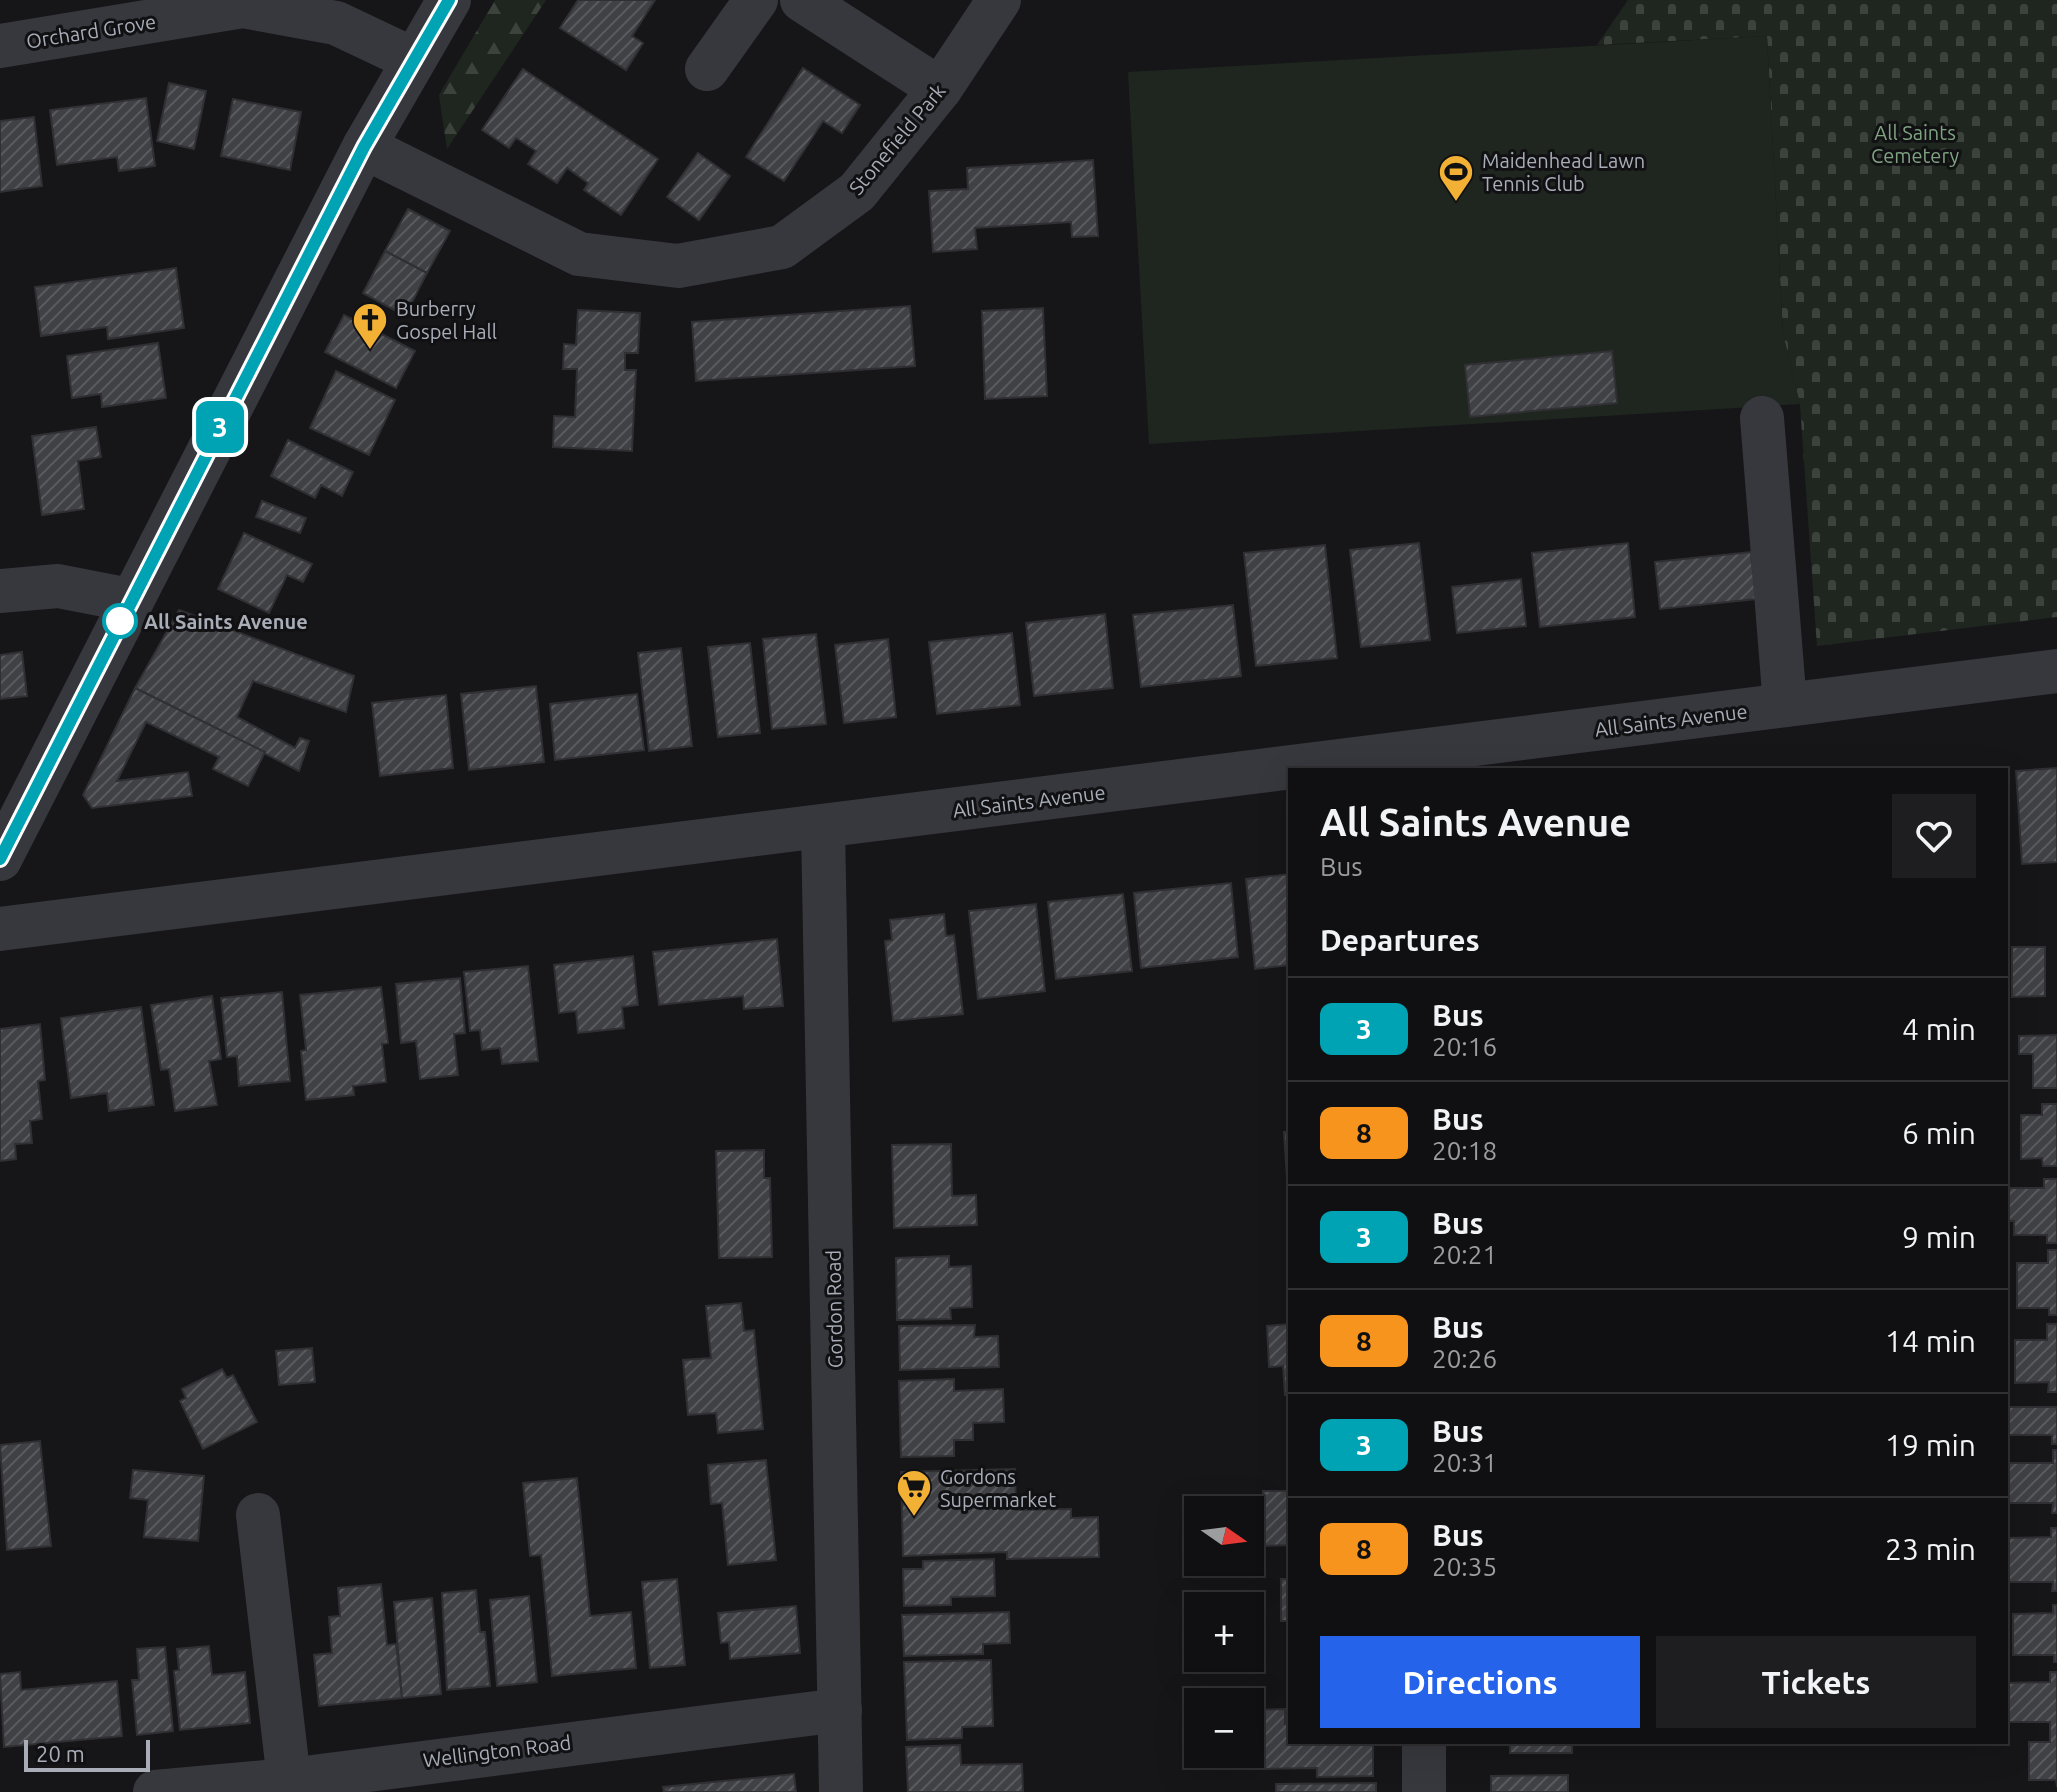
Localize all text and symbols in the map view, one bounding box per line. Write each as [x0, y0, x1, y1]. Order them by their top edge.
street label: Orchard Grove [24, 9, 158, 53]
street label: Stonefield Park [844, 79, 950, 199]
park label: All Saints Cemetery [1871, 121, 1959, 167]
place label: Maidenhead Lawn Tennis Club [1482, 149, 1645, 195]
sports icon: Maidenhead Lawn Tennis Club [1437, 153, 1475, 203]
place label: Burberry Gospel Hall [396, 297, 497, 343]
church icon: Burberry Gospel Hall [351, 301, 389, 351]
line badge: 3 [194, 401, 246, 453]
text: 3 [212, 411, 228, 442]
marker: All Saints Avenue [103, 604, 137, 638]
place label: All Saints Avenue [144, 610, 308, 633]
street label: All Saints Avenue [1593, 699, 1749, 741]
street label: All Saints Avenue [951, 780, 1107, 822]
button: heart [1892, 794, 1976, 878]
text: All Saints Avenue [1320, 801, 1631, 843]
text: Bus [1320, 852, 1363, 881]
text: Departures [1320, 923, 1480, 957]
text: Bus [1432, 998, 1484, 1032]
text: 4 min [1902, 1012, 1976, 1046]
text: 3 [1356, 1013, 1372, 1044]
text: 20:16 [1432, 1032, 1497, 1061]
text: Bus [1432, 1102, 1484, 1136]
text: 6 min [1902, 1116, 1976, 1150]
text: 8 [1356, 1117, 1372, 1148]
text: 20:18 [1432, 1136, 1497, 1165]
text: Bus [1432, 1206, 1484, 1240]
text: 9 min [1902, 1220, 1976, 1254]
text: 3 [1356, 1221, 1372, 1252]
text: 20:21 [1432, 1240, 1497, 1269]
street label: Gordon Road [821, 1250, 847, 1368]
text: Bus [1432, 1310, 1484, 1344]
text: 14 min [1885, 1324, 1976, 1358]
text: 8 [1356, 1325, 1372, 1356]
text: 20:26 [1432, 1344, 1497, 1373]
text: Bus [1432, 1414, 1484, 1448]
text: 19 min [1885, 1428, 1976, 1462]
text: 3 [1356, 1429, 1372, 1460]
text: 20:31 [1432, 1448, 1497, 1477]
place label: Gordons Supermarket [940, 1465, 1056, 1511]
supermarket icon: Gordons Supermarket [895, 1468, 933, 1518]
north arrow [1184, 1496, 1264, 1576]
map controls [1184, 1496, 1264, 1768]
text: Bus [1432, 1518, 1484, 1552]
text: 23 min [1885, 1532, 1976, 1566]
text: 8 [1356, 1533, 1372, 1564]
text: 20:35 [1432, 1552, 1497, 1581]
button: + [1184, 1592, 1264, 1672]
button: Directions [1320, 1636, 1640, 1728]
button: Tickets [1656, 1636, 1976, 1728]
button: − [1184, 1688, 1264, 1768]
street label: Wellington Road [422, 1730, 572, 1772]
scale bar [24, 1736, 150, 1772]
text: 20 m [36, 1741, 85, 1766]

